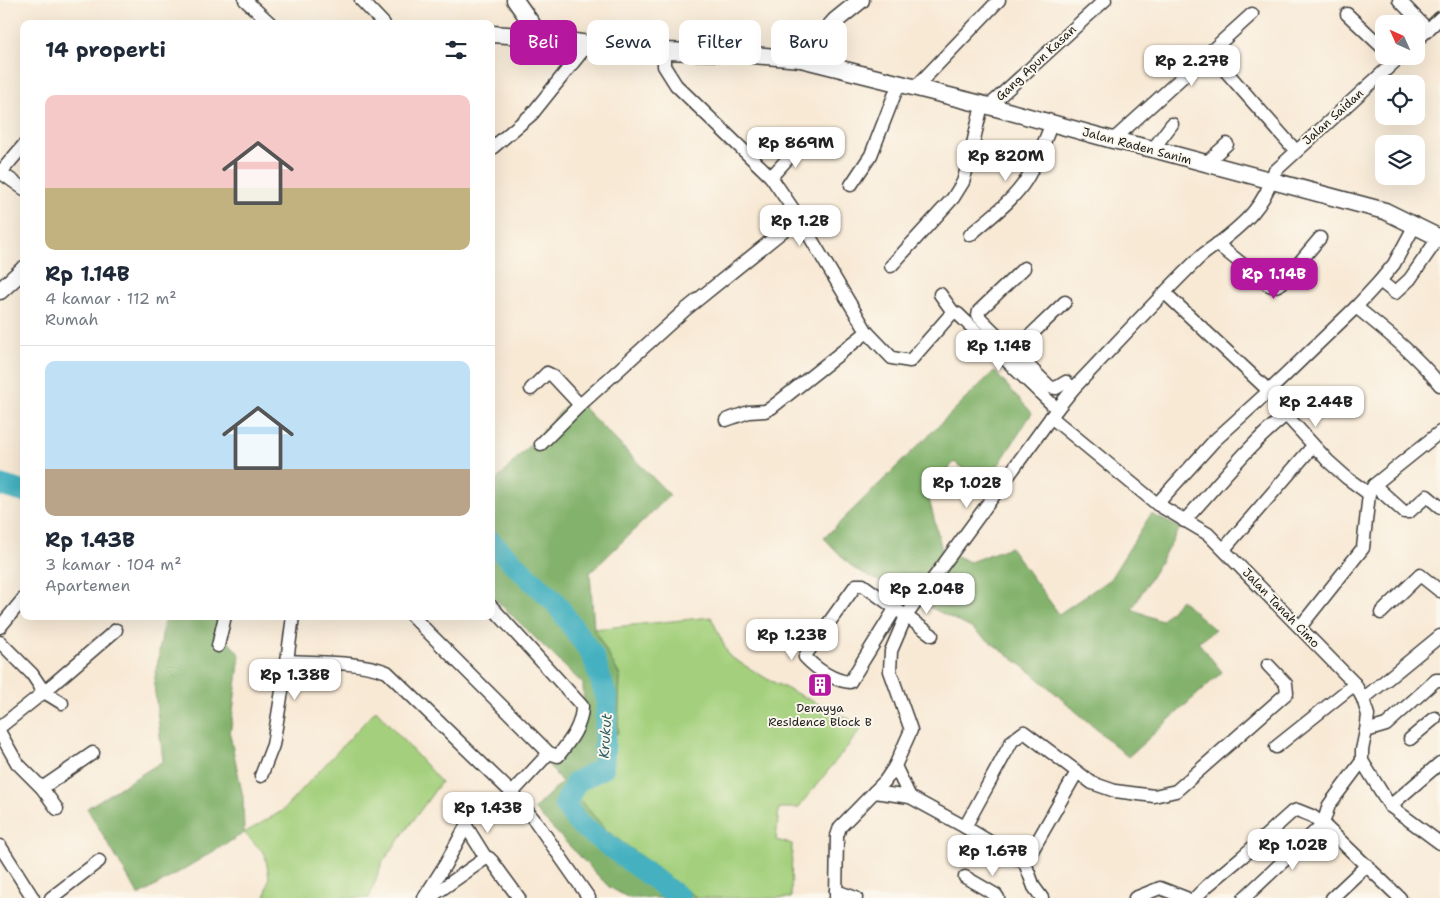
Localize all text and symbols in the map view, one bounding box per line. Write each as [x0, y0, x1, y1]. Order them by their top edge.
north arrow [1375, 15, 1425, 65]
map controls [1375, 15, 1425, 185]
chip: Beli [510, 20, 577, 65]
chip: Sewa [587, 20, 669, 65]
chip: Filter [679, 20, 761, 65]
chip: Baru [771, 20, 847, 65]
street label: Gang Apun Kasan [992, 22, 1080, 104]
text: 14 properti [45, 36, 166, 64]
icon: filters [442, 36, 470, 64]
pin: Rp 2.27B [1140, 44, 1244, 87]
text: Rp 2.27B [1155, 50, 1229, 71]
button: locate [1375, 75, 1425, 125]
street label: Jalan Saidan [1299, 85, 1367, 149]
street label: Jalan Raden Sanim [1080, 124, 1194, 168]
pin: Rp 869M [750, 126, 842, 169]
icon: home [213, 128, 303, 218]
text: Rp 869M [758, 132, 834, 153]
button: layers [1375, 135, 1425, 185]
pin: Rp 820M [960, 140, 1052, 182]
text: Rp 820M [968, 145, 1044, 166]
pin: Rp 1.2B [754, 204, 846, 247]
text: Rp 1.2B [771, 210, 829, 231]
pin: Rp 1.14B [1222, 258, 1326, 300]
text: Rp 1.14B [45, 260, 130, 288]
text: Rp 1.14B [1242, 263, 1306, 284]
text: 4 kamar · 112 m² [45, 288, 177, 309]
text: Rumah [45, 309, 99, 330]
pin: Rp 1.14B [947, 330, 1051, 372]
text: Rp 1.14B [967, 335, 1031, 356]
pin: Rp 2.44B [1264, 386, 1368, 428]
text: Rp 2.44B [1279, 391, 1353, 412]
icon: home [213, 393, 303, 483]
pin: Rp 1.02B [915, 466, 1019, 509]
text: Rp 1.02B [932, 472, 1002, 493]
text: Rp 1.43B [45, 526, 135, 554]
text: 3 kamar · 104 m² [45, 554, 182, 575]
street label: Jalan Tanah Cimo [1239, 565, 1323, 651]
pin: Rp 2.04B [875, 572, 979, 615]
text: Apartemen [45, 575, 130, 596]
text: Rp 2.04B [890, 578, 964, 599]
pin: Rp 1.23B [740, 618, 844, 661]
text: Rp 1.23B [757, 624, 827, 645]
pin: Rp 1.38B [243, 658, 347, 701]
text: Rp 1.38B [260, 664, 330, 685]
building icon: Derayya Residence Block B [807, 672, 833, 698]
place label: Derayya Residence Block B [768, 700, 872, 730]
water label: Krukut [594, 712, 616, 759]
pin: Rp 1.43B [436, 792, 540, 834]
text: Rp 1.43B [454, 797, 522, 818]
pin: Rp 1.02B [1241, 828, 1345, 871]
pin: Rp 1.67B [941, 834, 1045, 877]
text: Rp 1.02B [1258, 834, 1328, 855]
text: Rp 1.67B [958, 840, 1028, 861]

